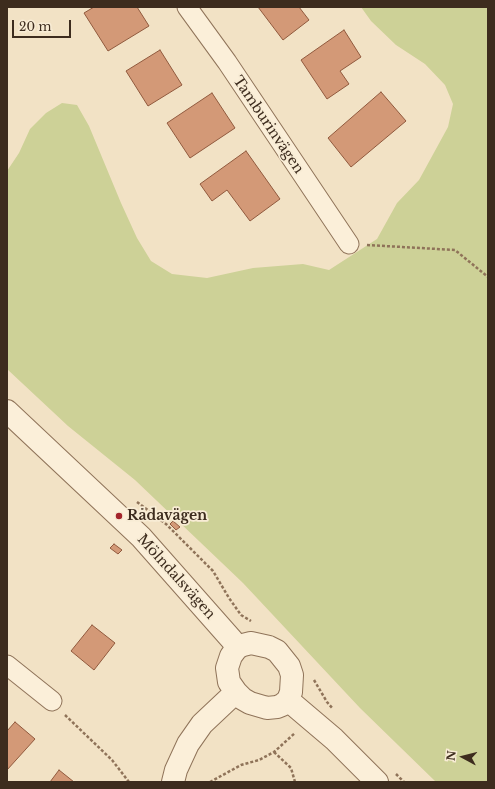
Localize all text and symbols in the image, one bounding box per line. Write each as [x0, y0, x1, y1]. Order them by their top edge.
scale bar [14, 12, 73, 38]
text: 20 m [19, 19, 51, 34]
street label: Tamburinvägen [229, 73, 307, 177]
place label: Rådavägen [127, 508, 207, 524]
marker: Rådavägen [114, 511, 124, 521]
street label: Mölndalsvägen [134, 531, 218, 623]
north arrow [443, 737, 483, 777]
text: N [444, 750, 459, 762]

